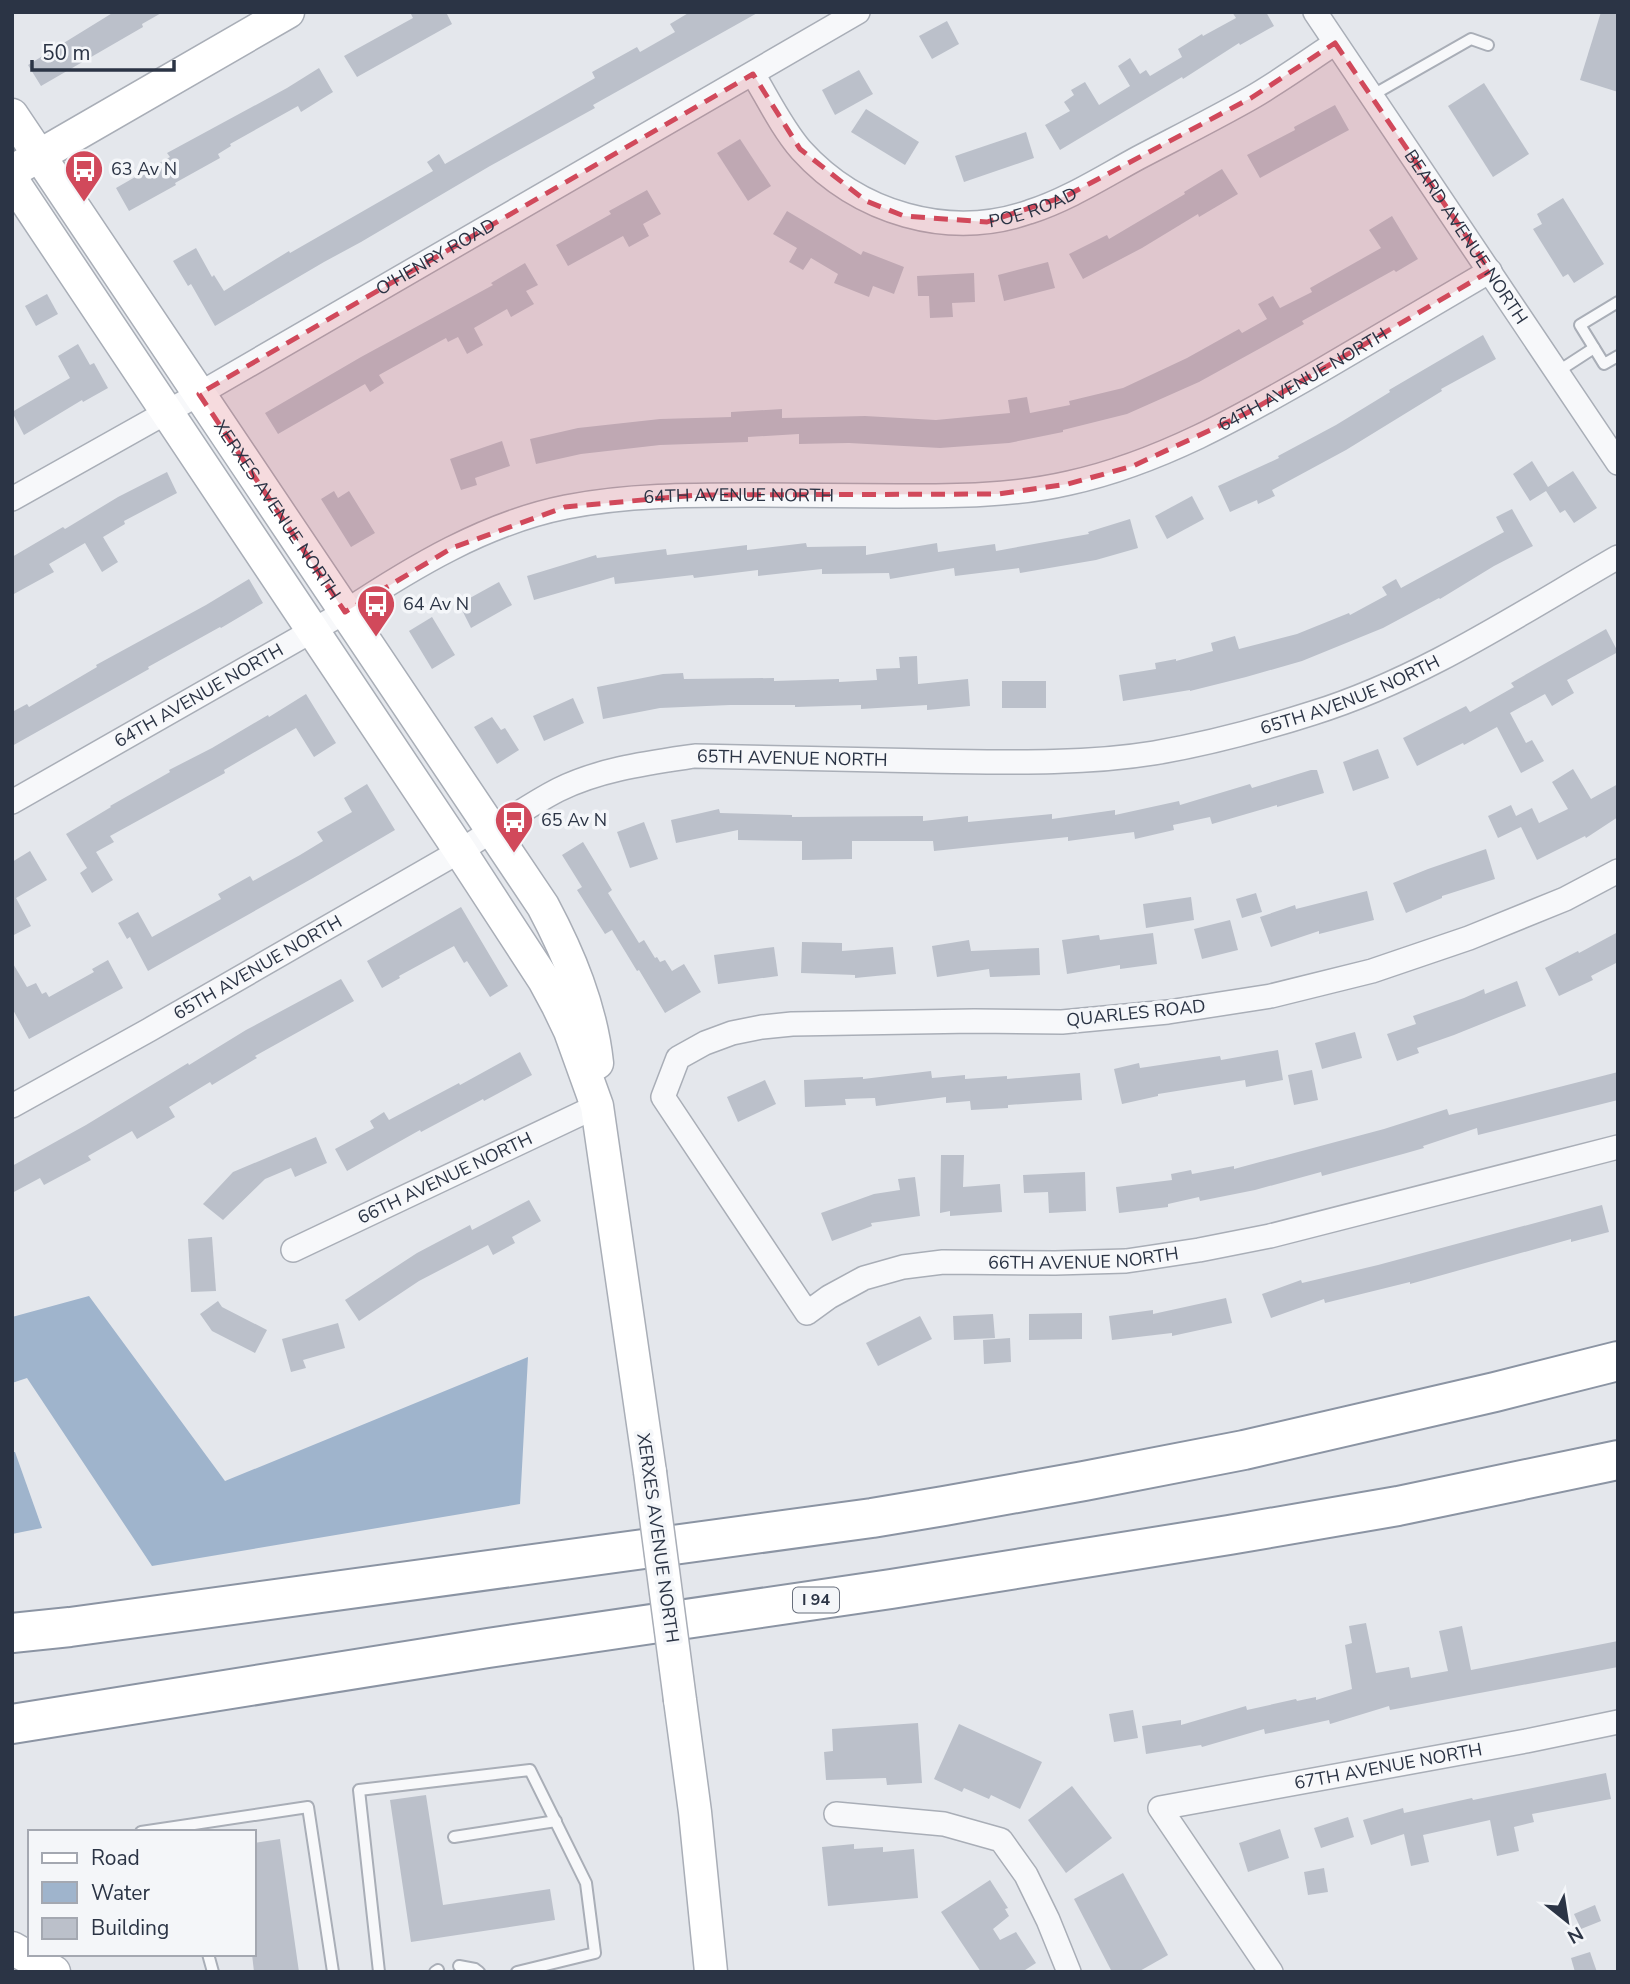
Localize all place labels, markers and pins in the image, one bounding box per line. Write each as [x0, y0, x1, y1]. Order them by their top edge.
bus stop icon: 63 Av N [63, 148, 105, 203]
place label: 63 Av N [111, 157, 177, 181]
bus stop icon: 64 Av N [355, 583, 397, 638]
place label: 64 Av N [403, 592, 469, 616]
bus stop icon: 65 Av N [493, 799, 535, 854]
place label: 65 Av N [541, 808, 607, 832]

